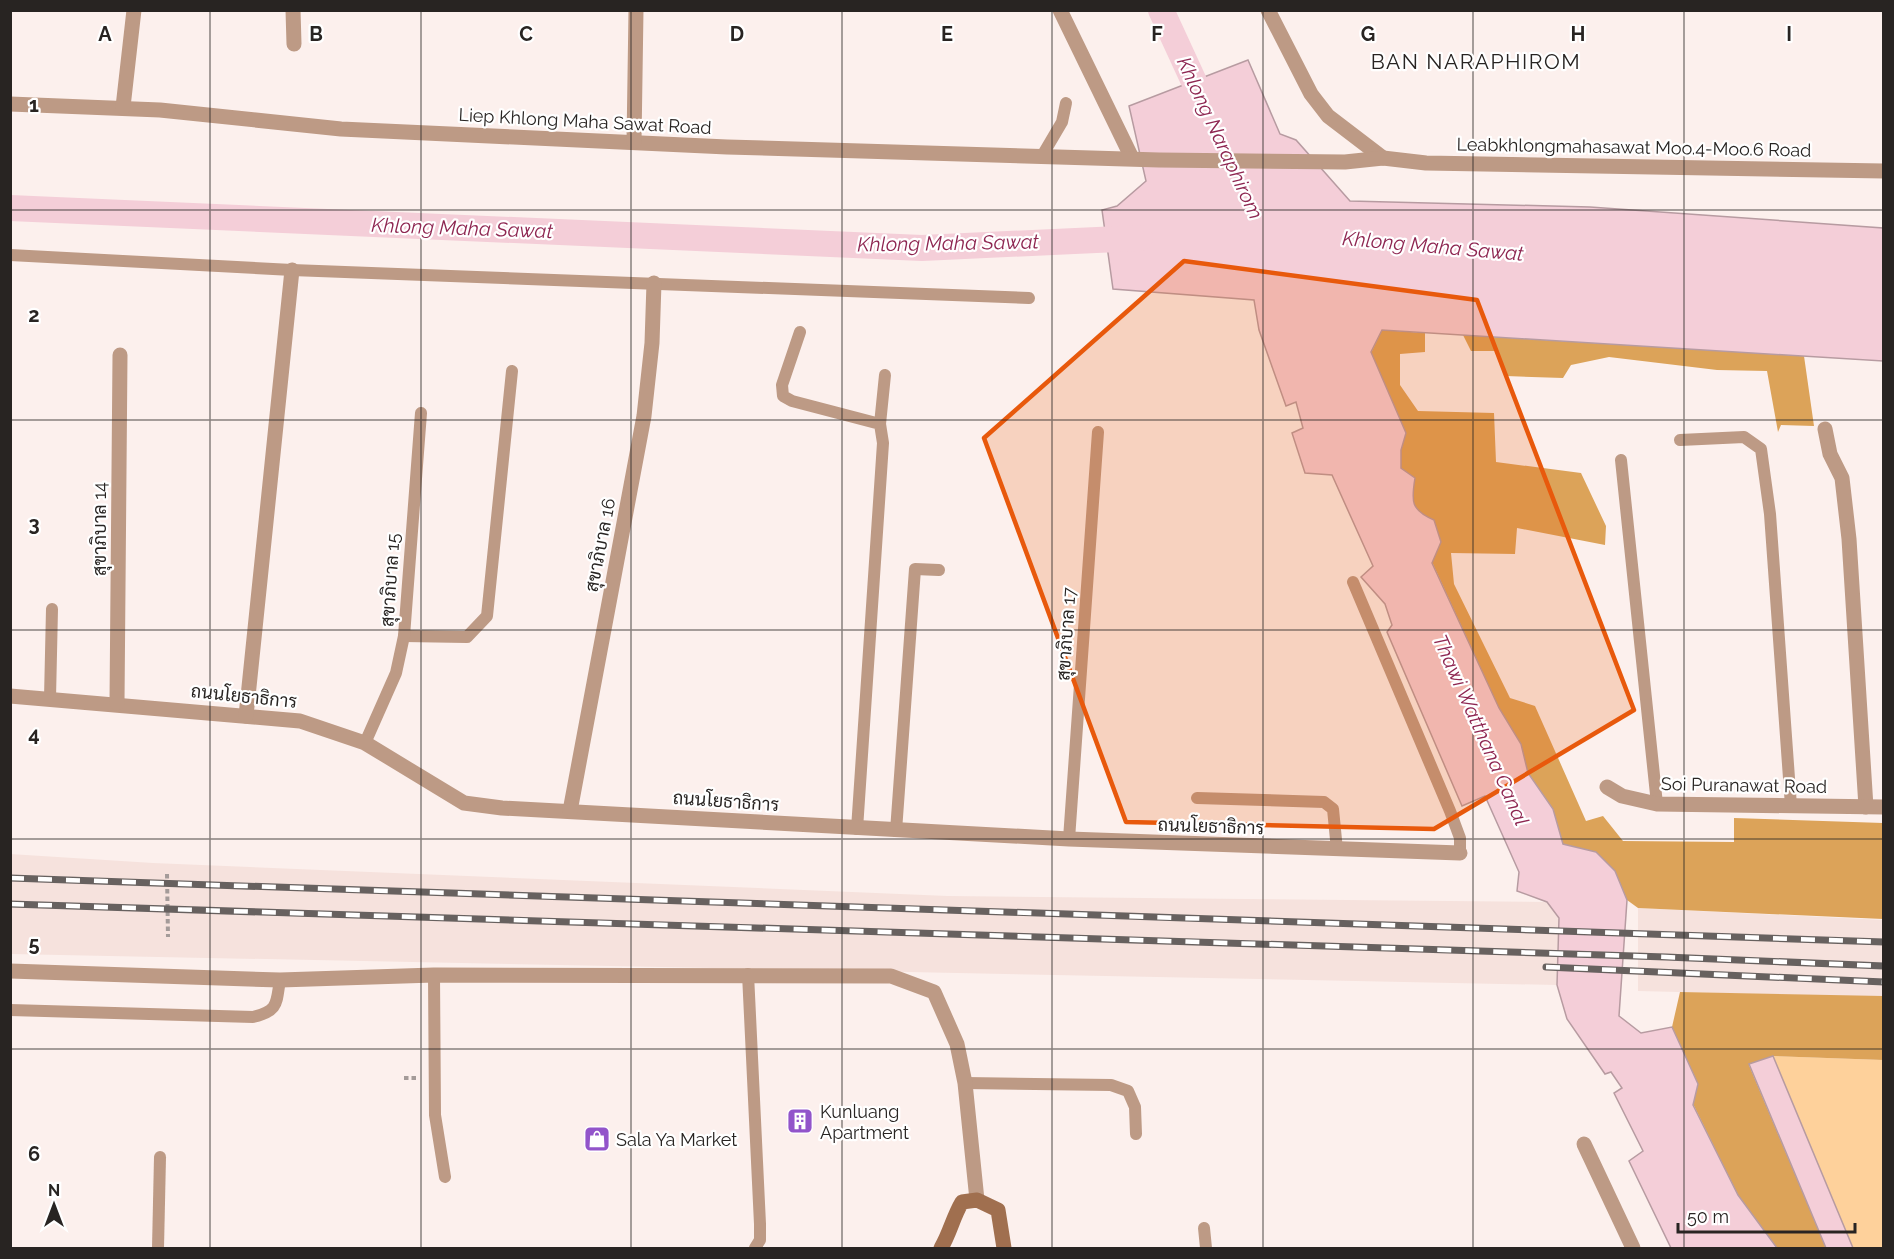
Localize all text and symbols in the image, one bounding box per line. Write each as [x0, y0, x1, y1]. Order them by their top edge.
text: A [98, 22, 112, 46]
text: B [309, 22, 323, 46]
text: C [519, 22, 533, 46]
text: D [730, 22, 744, 46]
text: E [941, 22, 953, 46]
text: F [1151, 22, 1163, 46]
text: G [1361, 22, 1375, 46]
text: H [1571, 22, 1585, 46]
text: I [1786, 22, 1792, 46]
district label: BAN NARAPHIROM [1371, 49, 1581, 74]
water label: Khlong Naraphirom [1172, 53, 1268, 223]
text: 1 [29, 93, 39, 117]
street label: Liep Khlong Maha Sawat Road [458, 104, 712, 138]
street label: Leabkhlongmahasawat Moo.4-Moo.6 Road [1456, 133, 1812, 161]
water label: Khlong Maha Sawat [371, 213, 554, 243]
water label: Khlong Maha Sawat [1341, 226, 1525, 266]
water label: Khlong Maha Sawat [857, 229, 1040, 257]
text: 2 [28, 303, 40, 327]
street label: สุขาภิบาล 14 [89, 482, 112, 576]
street label: สุขาภิบาล 16 [581, 496, 621, 594]
text: 3 [28, 512, 40, 536]
street label: สุขาภิบาล 15 [376, 532, 406, 628]
street label: สุขาภิบาล 17 [1052, 586, 1082, 682]
water label: Thawi Watthana Canal [1428, 631, 1534, 829]
street label: ถนนโยธาธิการ [190, 678, 299, 712]
text: 4 [28, 722, 40, 746]
street label: Soi Puranawat Road [1661, 773, 1827, 797]
street label: ถนนโยธาธิการ [672, 785, 780, 815]
street label: ถนนโยธาธิการ [1157, 812, 1265, 838]
text: 5 [28, 932, 40, 956]
place label: Kunluang Apartment [820, 1101, 909, 1143]
building icon: Kunluang Apartment [785, 1106, 815, 1136]
shop icon: Sala Ya Market [582, 1124, 612, 1154]
place label: Sala Ya Market [616, 1129, 737, 1150]
text: 6 [28, 1142, 40, 1166]
north arrow [24, 1175, 84, 1235]
text: N [48, 1181, 60, 1200]
scale bar [1678, 1196, 1855, 1234]
text: 50 m [1687, 1206, 1729, 1227]

